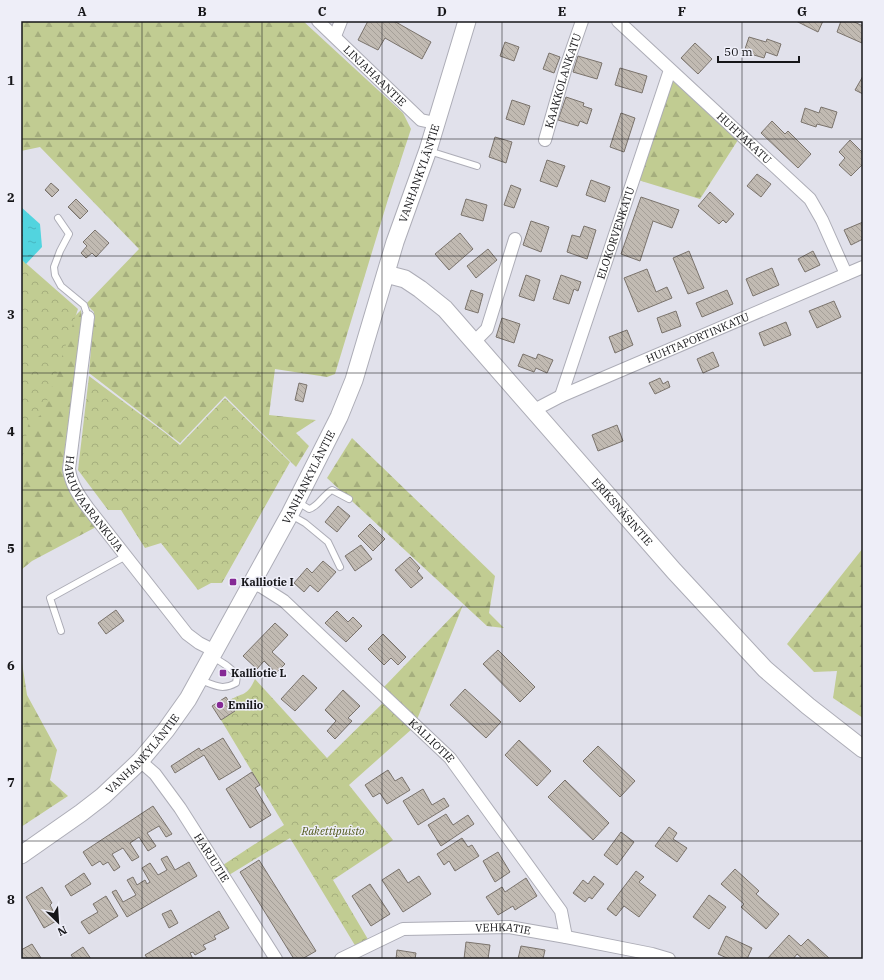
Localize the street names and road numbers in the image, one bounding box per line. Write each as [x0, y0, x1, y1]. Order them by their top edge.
street label: KAAKKOLANKATU [542, 31, 584, 130]
street label: LINJAHAANTIE [341, 42, 409, 109]
street label: HUHTAKATU [714, 109, 774, 167]
street label: VANHANKYLÄNTIE [396, 122, 442, 224]
street label: ELOKORVENKATU [594, 185, 638, 281]
street label: HUHTAPORTINKATU [644, 309, 751, 366]
street label: VANHANKYLÄNTIE [279, 428, 338, 526]
street label: HARJUVAARANKUJA [62, 455, 127, 555]
street label: ERIKSNÄSINTIE [589, 475, 656, 549]
street label: VANHANKYLÄNTIE [103, 711, 182, 797]
street label: KALLIOTIE [406, 716, 458, 765]
street label: HARJUTIE [191, 831, 232, 885]
street label: VEHKATIE [475, 920, 532, 938]

